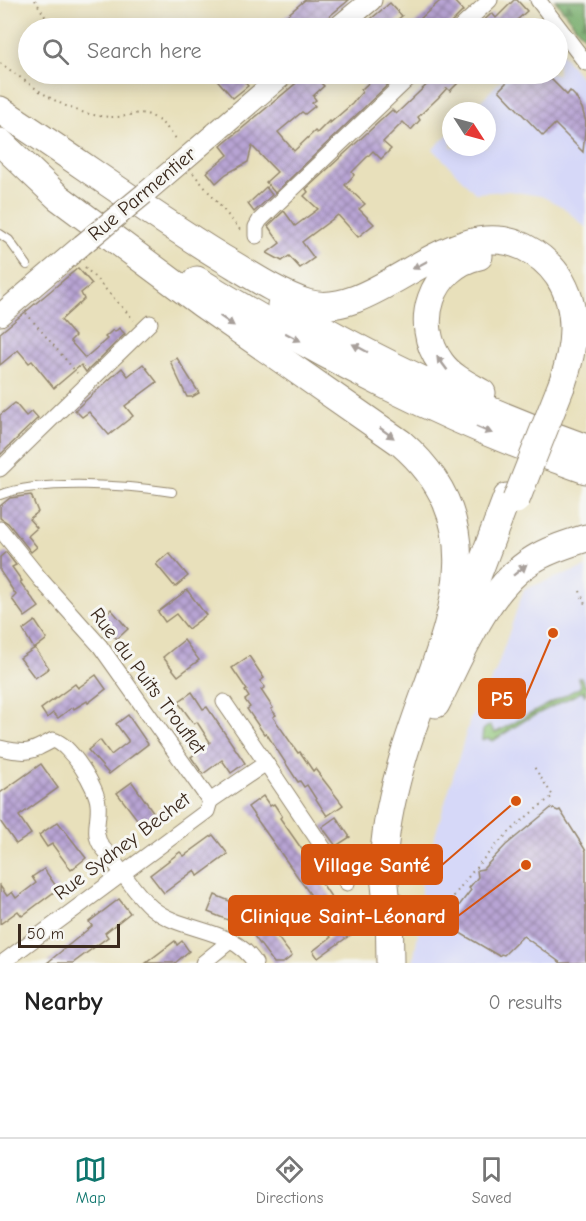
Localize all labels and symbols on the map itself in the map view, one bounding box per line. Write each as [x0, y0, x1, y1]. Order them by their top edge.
north arrow [442, 102, 496, 156]
street label: Rue Parmentier [84, 142, 200, 246]
one-way arrow [412, 260, 429, 270]
one-way arrow [218, 315, 234, 327]
one-way arrow [284, 332, 301, 342]
one-way arrow [351, 343, 368, 353]
one-way arrow [436, 355, 448, 371]
one-way arrow [475, 425, 493, 435]
one-way arrow [379, 426, 394, 438]
one-way arrow [512, 564, 527, 576]
street label: Rue du Puits Trouflet [85, 603, 211, 760]
callout: P5 [479, 679, 525, 718]
text: P5 [491, 687, 513, 711]
street label: Rue Sydney Bechet [49, 787, 196, 905]
callout: Village Santé [302, 845, 442, 884]
text: Village Santé [314, 853, 430, 877]
callout: Clinique Saint-Léonard [229, 896, 458, 935]
text: Clinique Saint-Léonard [240, 904, 446, 928]
scale bar [18, 921, 120, 948]

